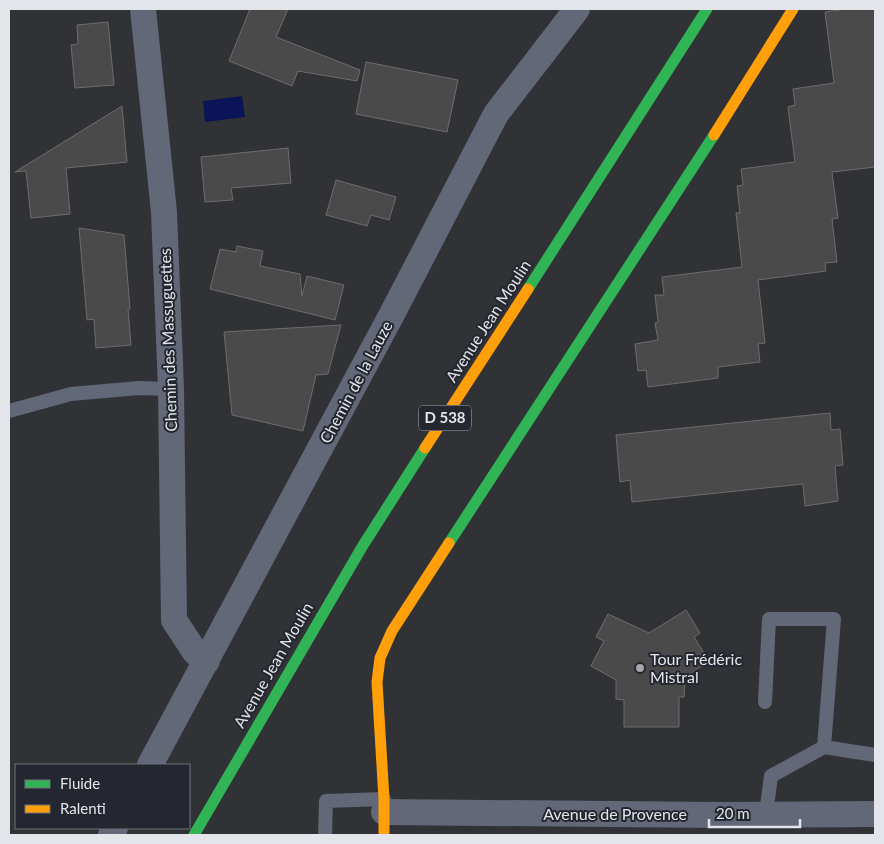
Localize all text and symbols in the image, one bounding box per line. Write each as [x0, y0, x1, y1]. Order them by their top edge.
street label: Chemin des Massuguettes [155, 248, 180, 432]
street label: Avenue Jean Moulin [441, 256, 534, 385]
street label: Chemin de la Lauze [315, 317, 396, 446]
road number: D 538 [419, 406, 471, 430]
street label: Avenue Jean Moulin [229, 599, 316, 731]
place label: Tour Frédéric Mistral [650, 649, 742, 686]
marker: Tour Frédéric Mistral [634, 662, 646, 674]
legend [15, 764, 190, 829]
text: Fluide [60, 774, 100, 792]
scale bar [709, 796, 800, 828]
text: Ralenti [60, 799, 106, 817]
street label: Avenue de Provence [543, 804, 687, 823]
text: 20 m [716, 804, 750, 822]

